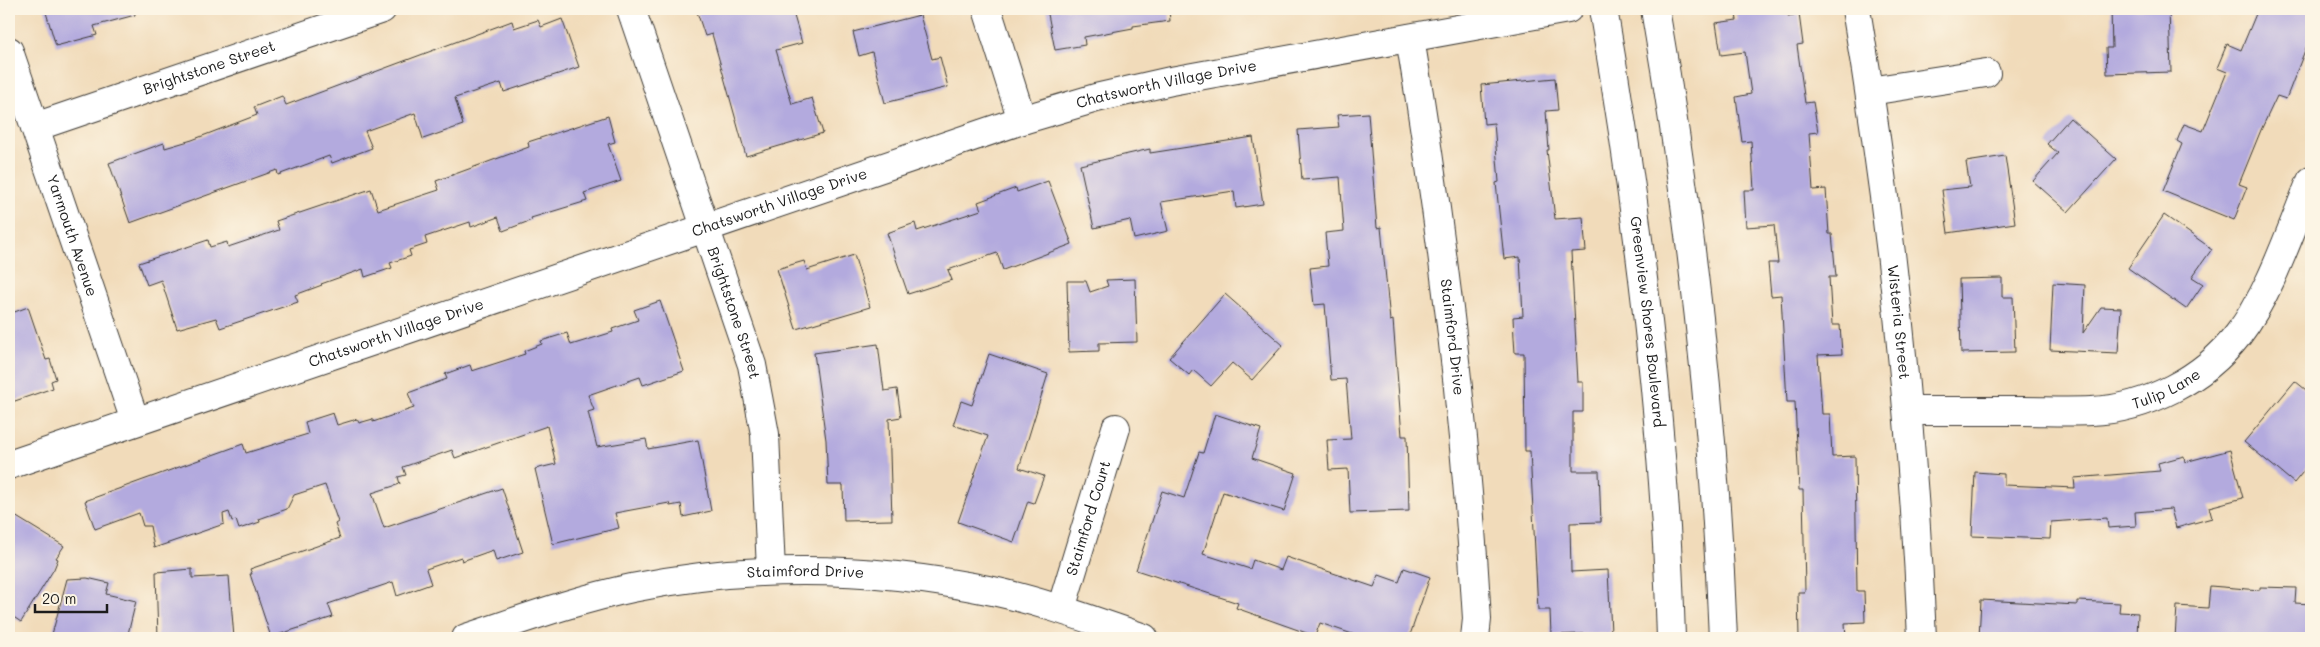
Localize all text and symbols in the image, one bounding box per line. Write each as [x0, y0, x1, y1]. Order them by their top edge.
street label: Brightstone Street [140, 35, 278, 99]
street label: Chatsworth Village Drive [1073, 55, 1258, 112]
street label: Chatsworth Village Drive [689, 162, 870, 241]
street label: Yarmouth Avenue [43, 172, 103, 299]
street label: Greenview Shores Boulevard [1626, 215, 1670, 428]
street label: Brightstone Street [704, 244, 765, 381]
street label: Wisteria Street [1883, 264, 1915, 380]
street label: Staimford Drive [1436, 277, 1470, 396]
street label: Chatsworth Village Drive [306, 293, 486, 371]
street label: Tulip Lane [2129, 364, 2204, 413]
street label: Staimford Court [1061, 458, 1115, 578]
street label: Staimford Drive [746, 560, 865, 582]
scale bar [35, 582, 108, 614]
text: 20 m [42, 588, 76, 608]

